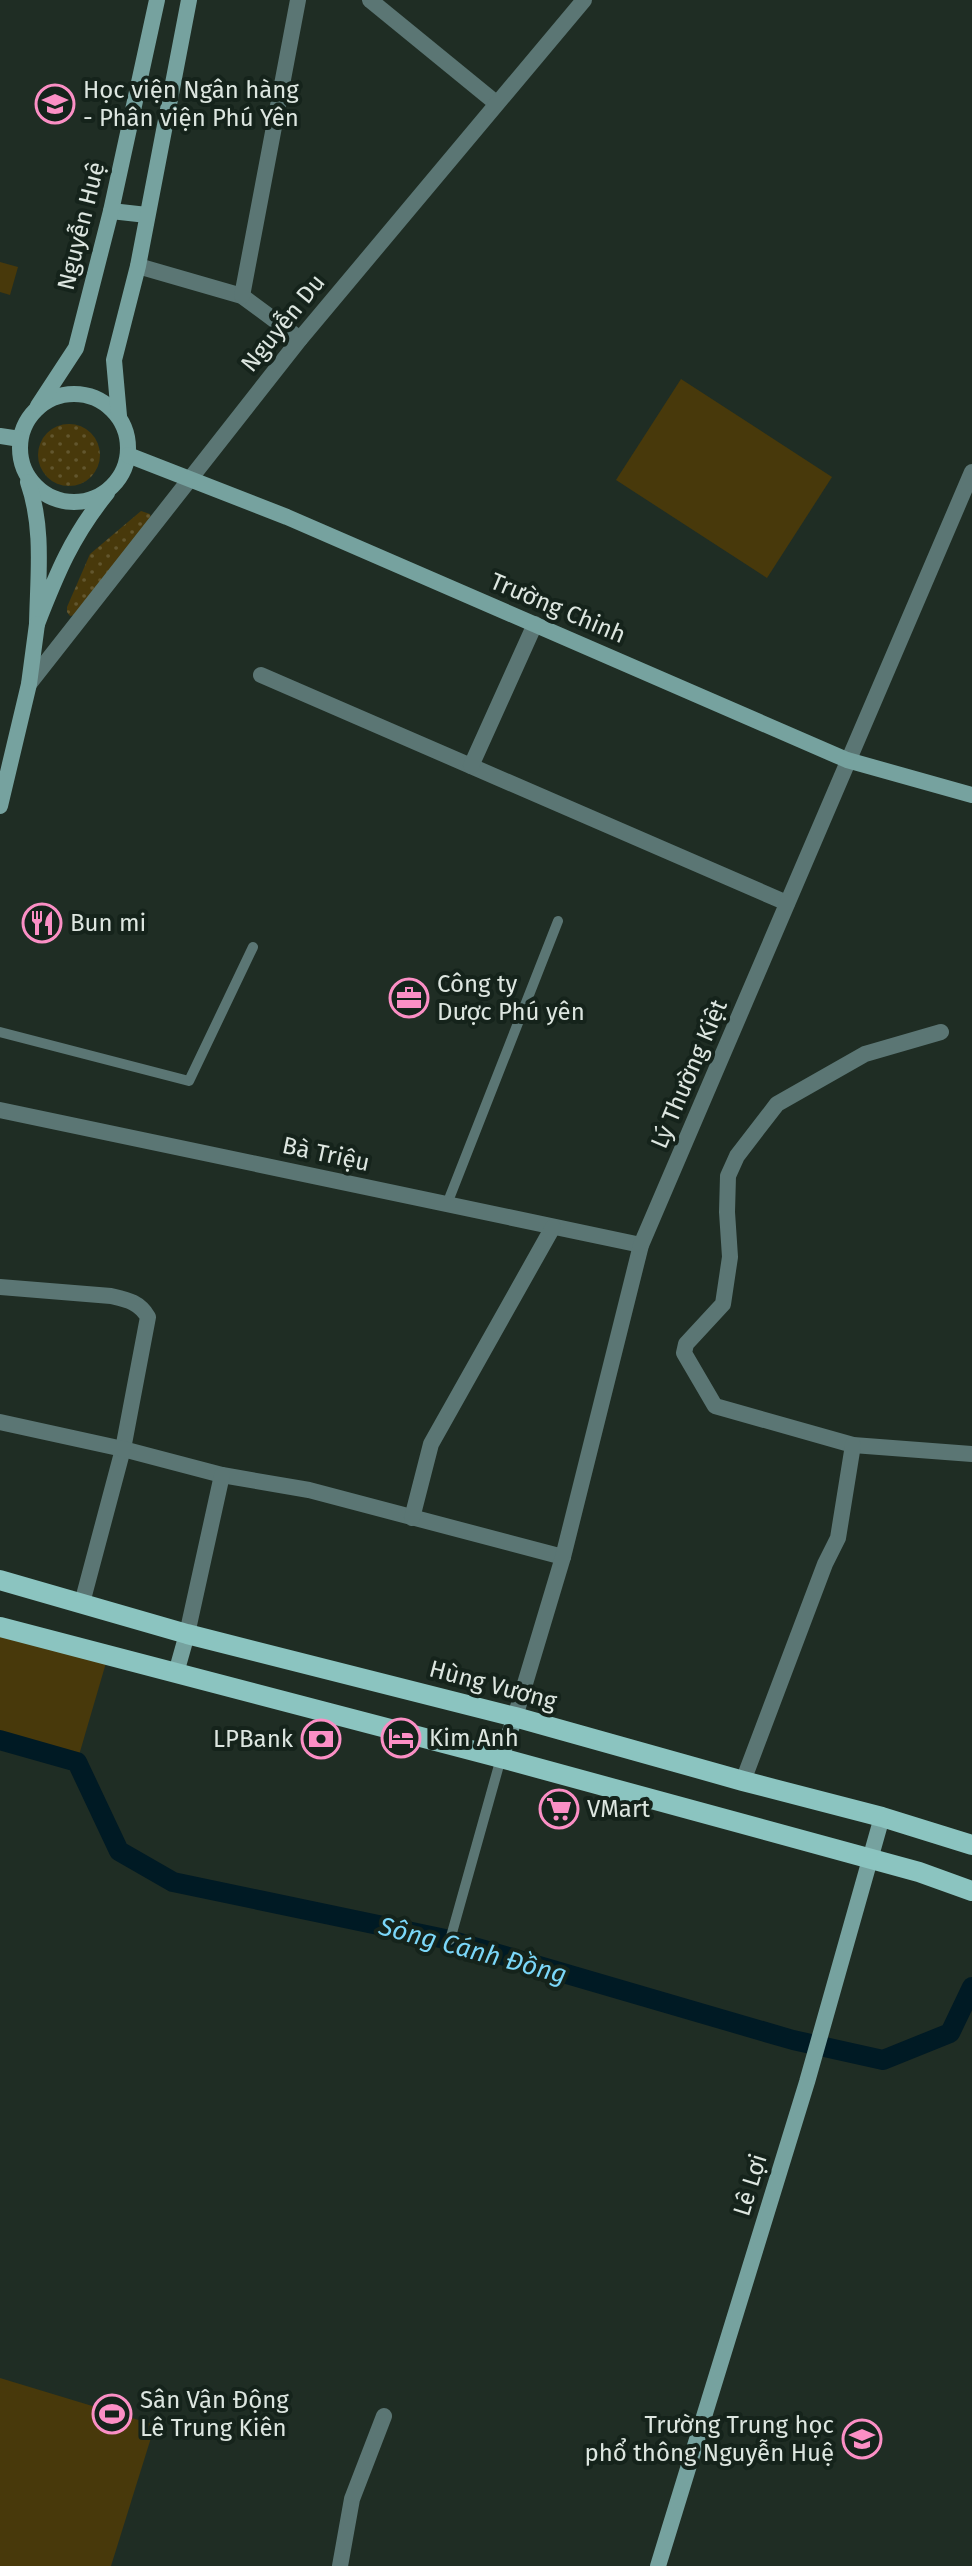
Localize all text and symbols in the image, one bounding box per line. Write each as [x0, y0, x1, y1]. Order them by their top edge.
place label: Học viện Ngân hàng - Phân viện Phú Yên [83, 76, 299, 132]
school or university icon: Học viện Ngân hàng - Phân viện Phú Yên [34, 83, 76, 125]
street label: Nguyễn Huệ [52, 159, 110, 293]
street label: Nguyễn Du [235, 269, 331, 377]
street label: Trường Chinh [486, 567, 630, 649]
restaurant icon: Bun mi [21, 902, 63, 944]
place label: Bun mi [70, 909, 146, 937]
place label: Công ty Dược Phú yên [437, 970, 585, 1026]
office icon: Công ty Dược Phú yên [388, 977, 430, 1019]
street label: Lý Thường Kiệt [645, 995, 733, 1153]
street label: Bà Triệu [280, 1131, 372, 1177]
street label: Hùng Vương [426, 1655, 560, 1716]
hotel icon: Kim Anh [380, 1717, 422, 1759]
bank icon: LPBank [300, 1718, 342, 1760]
place label: Kim Anh [429, 1724, 519, 1752]
place label: LPBank [213, 1725, 294, 1753]
supermarket icon: VMart [538, 1788, 580, 1830]
place label: VMart [587, 1795, 650, 1823]
water label: Sông Cánh Đồng [374, 1910, 570, 1991]
street label: Lê Lợi [727, 2151, 773, 2219]
place label: Sân Vận Động Lê Trung Kiên [140, 2386, 289, 2442]
sports icon: Sân Vận Động Lê Trung Kiên [91, 2393, 133, 2435]
place label: Trường Trung học phổ thông Nguyễn Huệ [584, 2411, 834, 2467]
school or university icon: Trường Trung học phổ thông Nguyễn Huệ [841, 2418, 883, 2460]

